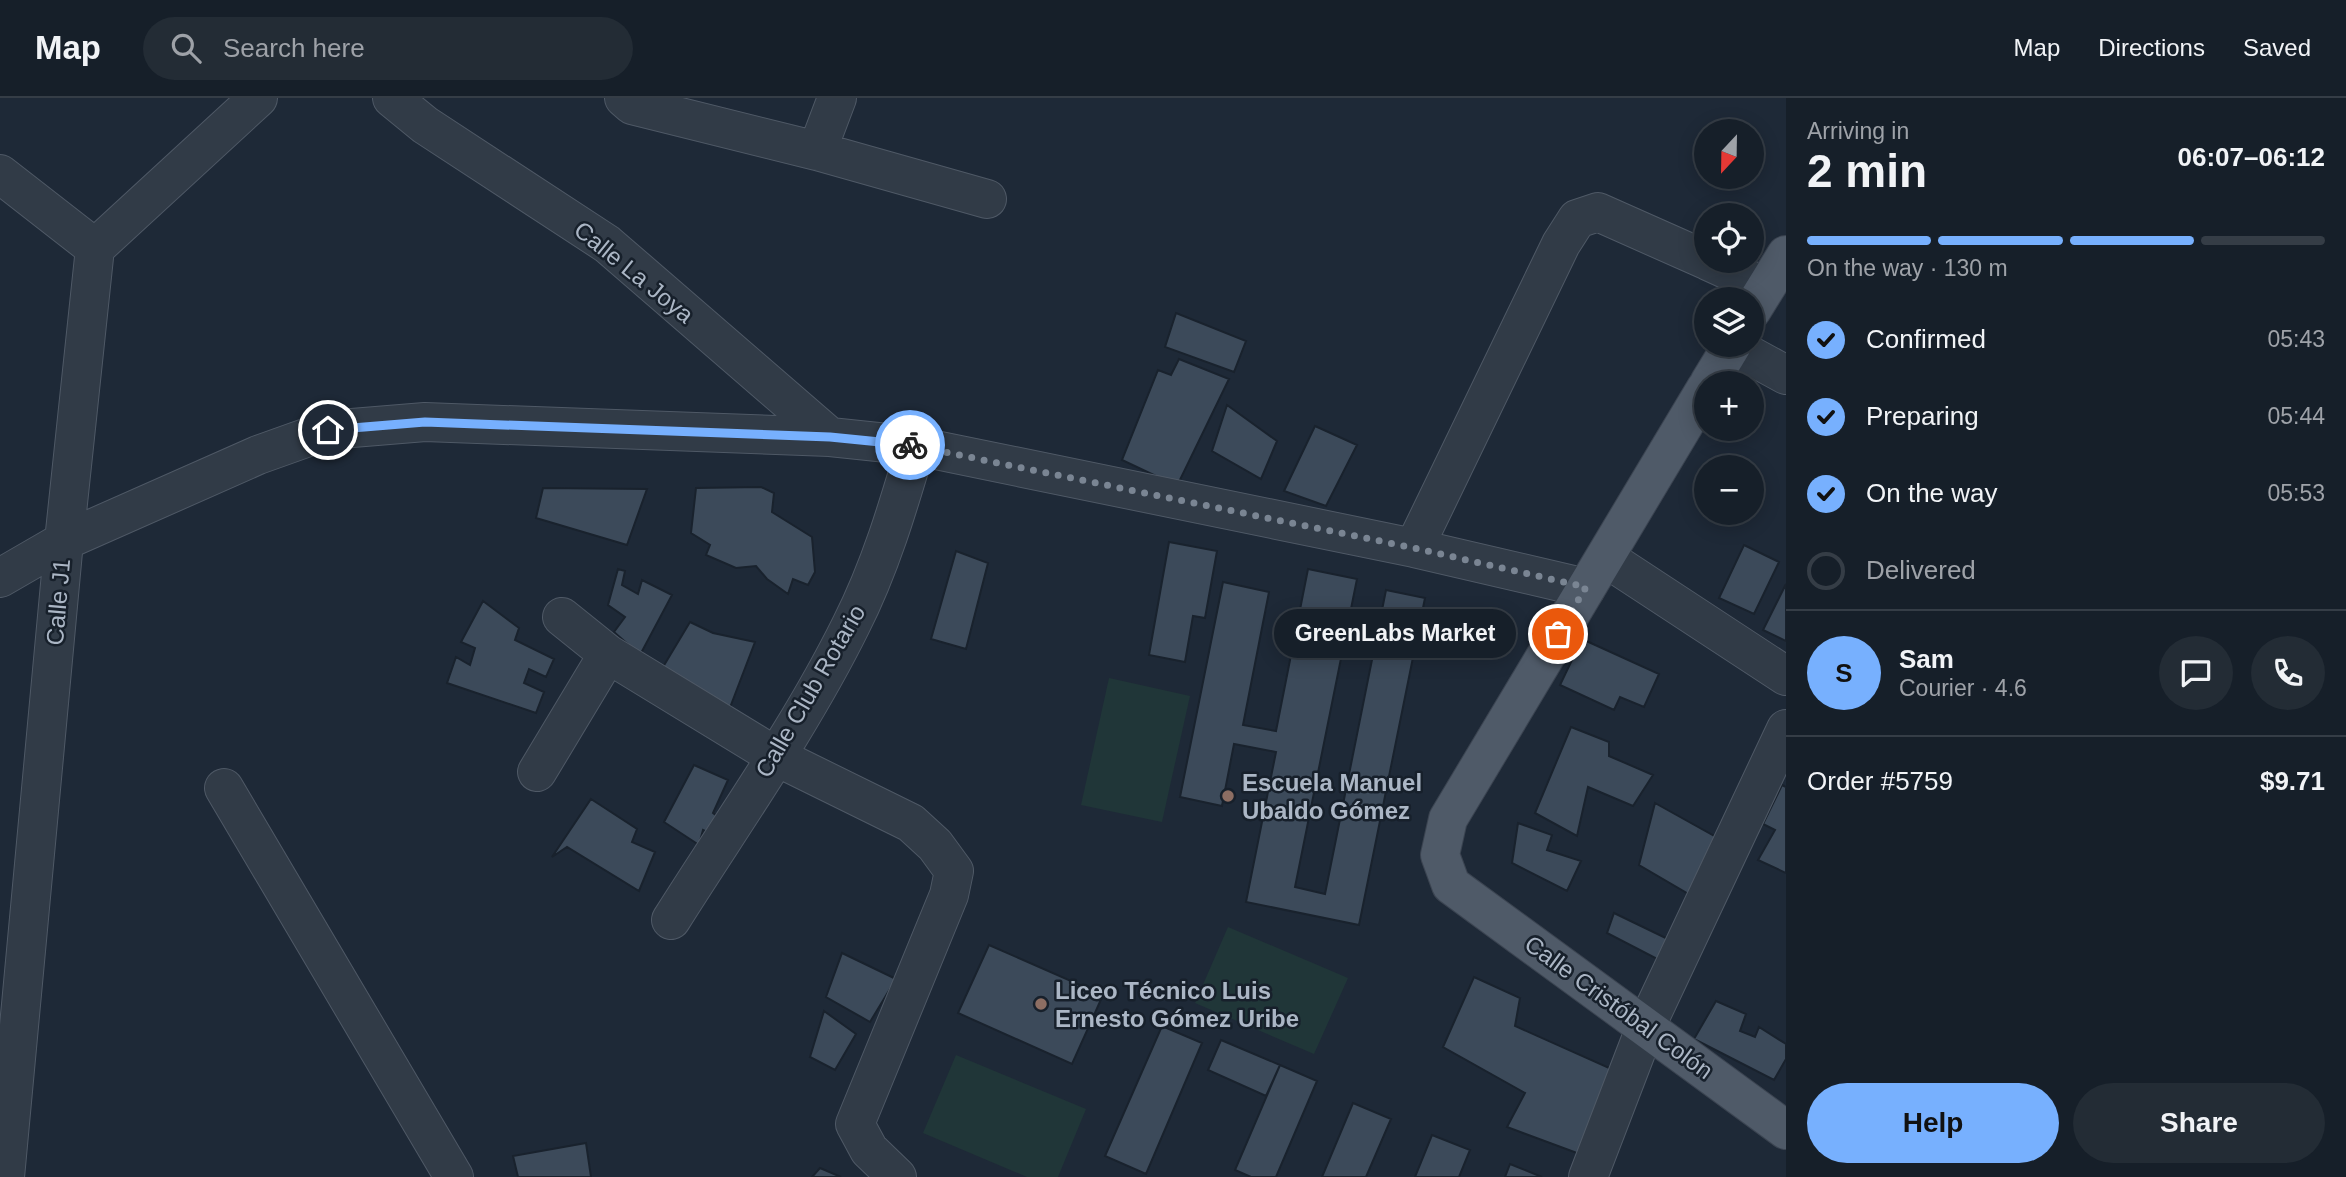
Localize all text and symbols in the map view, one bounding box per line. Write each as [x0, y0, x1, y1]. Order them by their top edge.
search box [143, 17, 633, 80]
text: Map [35, 29, 101, 66]
icon: search [167, 29, 205, 67]
text: Search here [223, 33, 365, 63]
text: Map [2014, 34, 2060, 61]
text: Directions [2098, 34, 2205, 61]
text: Saved [2243, 34, 2311, 61]
text: Arriving in [1807, 118, 1909, 144]
north arrow [1694, 119, 1764, 189]
map controls [1694, 119, 1764, 525]
text: 06:07–06:12 [2178, 142, 2325, 172]
text: 2 min [1807, 145, 1927, 197]
button: locate [1694, 203, 1764, 273]
street label: Calle La Joya [569, 216, 700, 329]
text: On the way · 130 m [1807, 255, 2008, 281]
button: layers [1694, 287, 1764, 357]
icon: check [1807, 321, 1845, 359]
text: Confirmed [1866, 324, 1986, 354]
text: 05:43 [2267, 326, 2325, 352]
button: + [1694, 371, 1764, 441]
icon: check [1807, 398, 1845, 436]
pin [298, 400, 358, 460]
text: Preparing [1866, 401, 1979, 431]
text: 05:44 [2267, 403, 2325, 429]
courier [875, 410, 945, 480]
icon: home [309, 411, 347, 449]
icon: bike [891, 426, 929, 464]
button: − [1694, 455, 1764, 525]
icon: check [1807, 475, 1845, 513]
text: On the way [1866, 478, 1998, 508]
text: 05:53 [2267, 480, 2325, 506]
text: Delivered [1866, 555, 1976, 585]
street label: Calle J1 [41, 558, 75, 646]
street label: Calle Club Rotario [750, 600, 870, 782]
pin [1528, 604, 1588, 664]
callout: GreenLabs Market [1274, 610, 1516, 658]
icon: bag [1539, 615, 1577, 653]
text: GreenLabs Market [1295, 620, 1495, 646]
button: chat [2159, 636, 2233, 710]
button: phone [2251, 636, 2325, 710]
text: Sam [1899, 644, 1954, 674]
text: S [1835, 658, 1853, 688]
text: Courier · 4.6 [1899, 675, 2027, 701]
text: Order #5759 [1807, 766, 1953, 796]
text: $9.71 [2260, 766, 2325, 796]
place label: Escuela Manuel Ubaldo Gómez [1242, 769, 1422, 824]
marker: Escuela Manuel Ubaldo Gómez [1220, 788, 1236, 804]
street label: Calle Cristóbal Colón [1520, 930, 1718, 1084]
place label: Liceo Técnico Luis Ernesto Gómez Uribe [1055, 977, 1299, 1032]
marker: Liceo Técnico Luis Ernesto Gómez Uribe [1033, 996, 1049, 1012]
button: Help [1807, 1083, 2059, 1163]
button: Share [2073, 1083, 2325, 1163]

